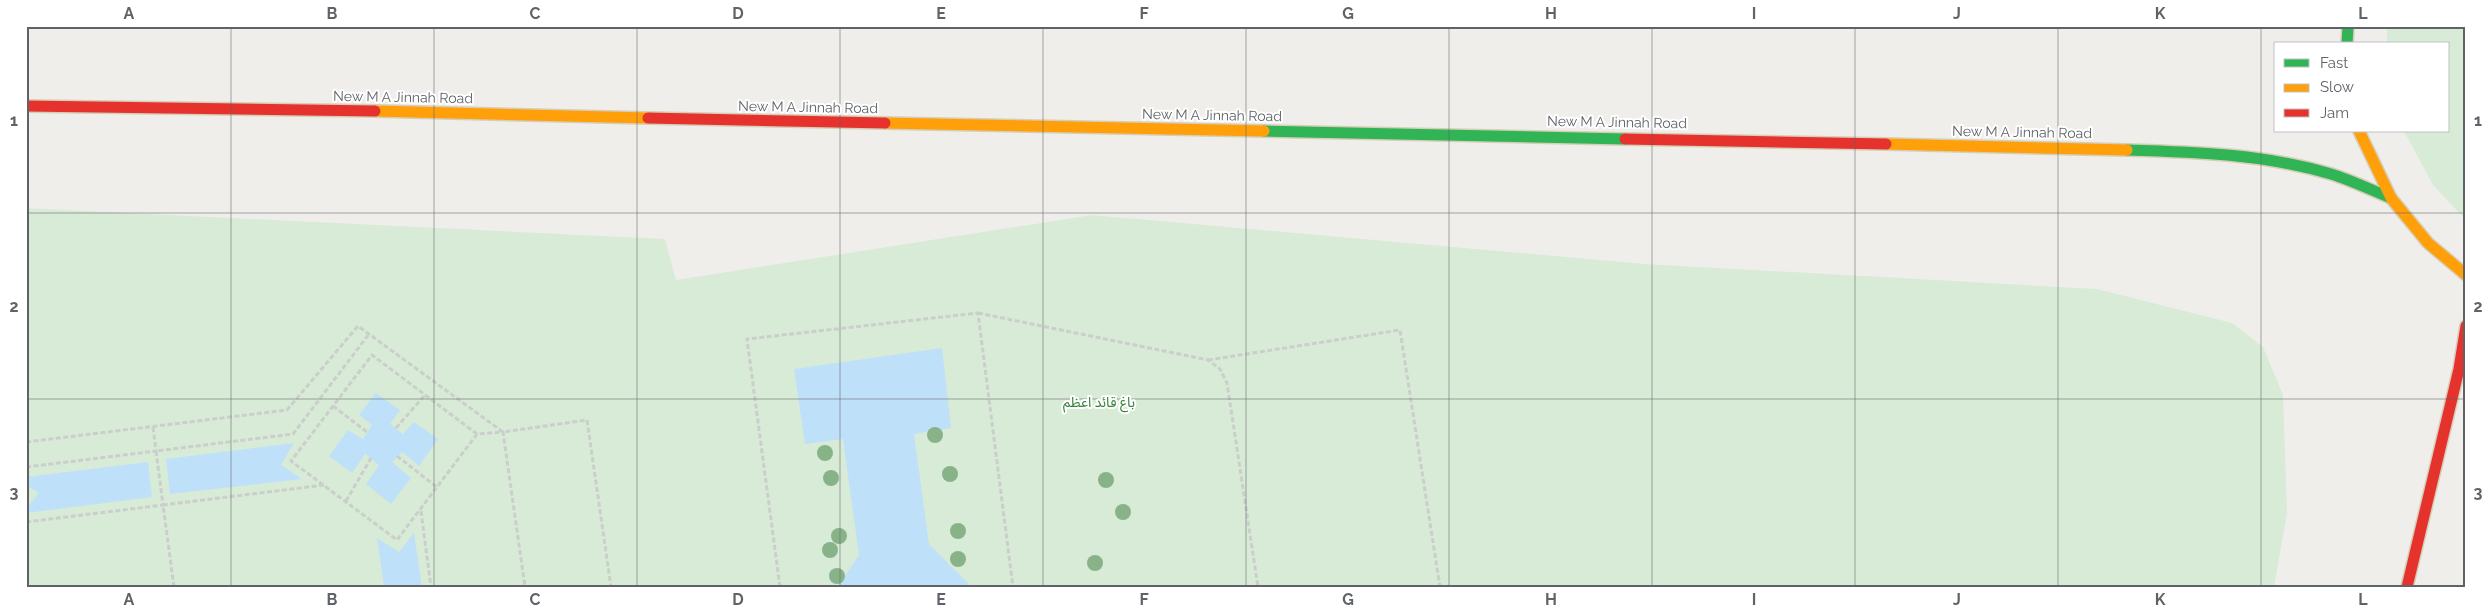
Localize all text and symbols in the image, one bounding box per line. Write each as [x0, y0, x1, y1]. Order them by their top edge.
text: A [124, 4, 135, 23]
text: B [327, 4, 338, 23]
text: C [530, 4, 541, 23]
text: D [732, 4, 744, 23]
text: E [936, 4, 946, 23]
text: F [1139, 4, 1149, 23]
text: G [1342, 4, 1354, 23]
text: H [1545, 4, 1557, 23]
text: I [1752, 4, 1756, 23]
text: J [1953, 4, 1961, 23]
text: K [2155, 4, 2166, 23]
text: L [2358, 4, 2368, 23]
legend [2274, 42, 2450, 132]
text: Fast [2320, 54, 2348, 72]
text: Slow [2320, 78, 2354, 96]
street label: New M A Jinnah Road [333, 88, 473, 106]
street label: New M A Jinnah Road [738, 98, 878, 116]
text: Jam [2320, 104, 2349, 122]
street label: New M A Jinnah Road [1142, 106, 1282, 124]
text: 1 [10, 111, 18, 130]
text: 1 [2474, 111, 2482, 130]
street label: New M A Jinnah Road [1547, 113, 1687, 131]
street label: New M A Jinnah Road [1952, 123, 2092, 141]
text: 2 [9, 297, 19, 316]
text: 2 [2473, 297, 2483, 316]
park label: باغ قائد اعظم [1063, 394, 1135, 413]
text: 3 [10, 483, 19, 502]
text: 3 [2474, 483, 2483, 502]
text: A [124, 590, 135, 609]
text: B [327, 590, 338, 609]
text: C [530, 590, 541, 609]
text: D [732, 590, 744, 609]
text: E [936, 590, 946, 609]
text: F [1139, 590, 1149, 609]
text: G [1342, 590, 1354, 609]
text: H [1545, 590, 1557, 609]
text: I [1752, 590, 1756, 609]
text: J [1953, 590, 1961, 609]
text: K [2155, 590, 2166, 609]
text: L [2358, 590, 2368, 609]

